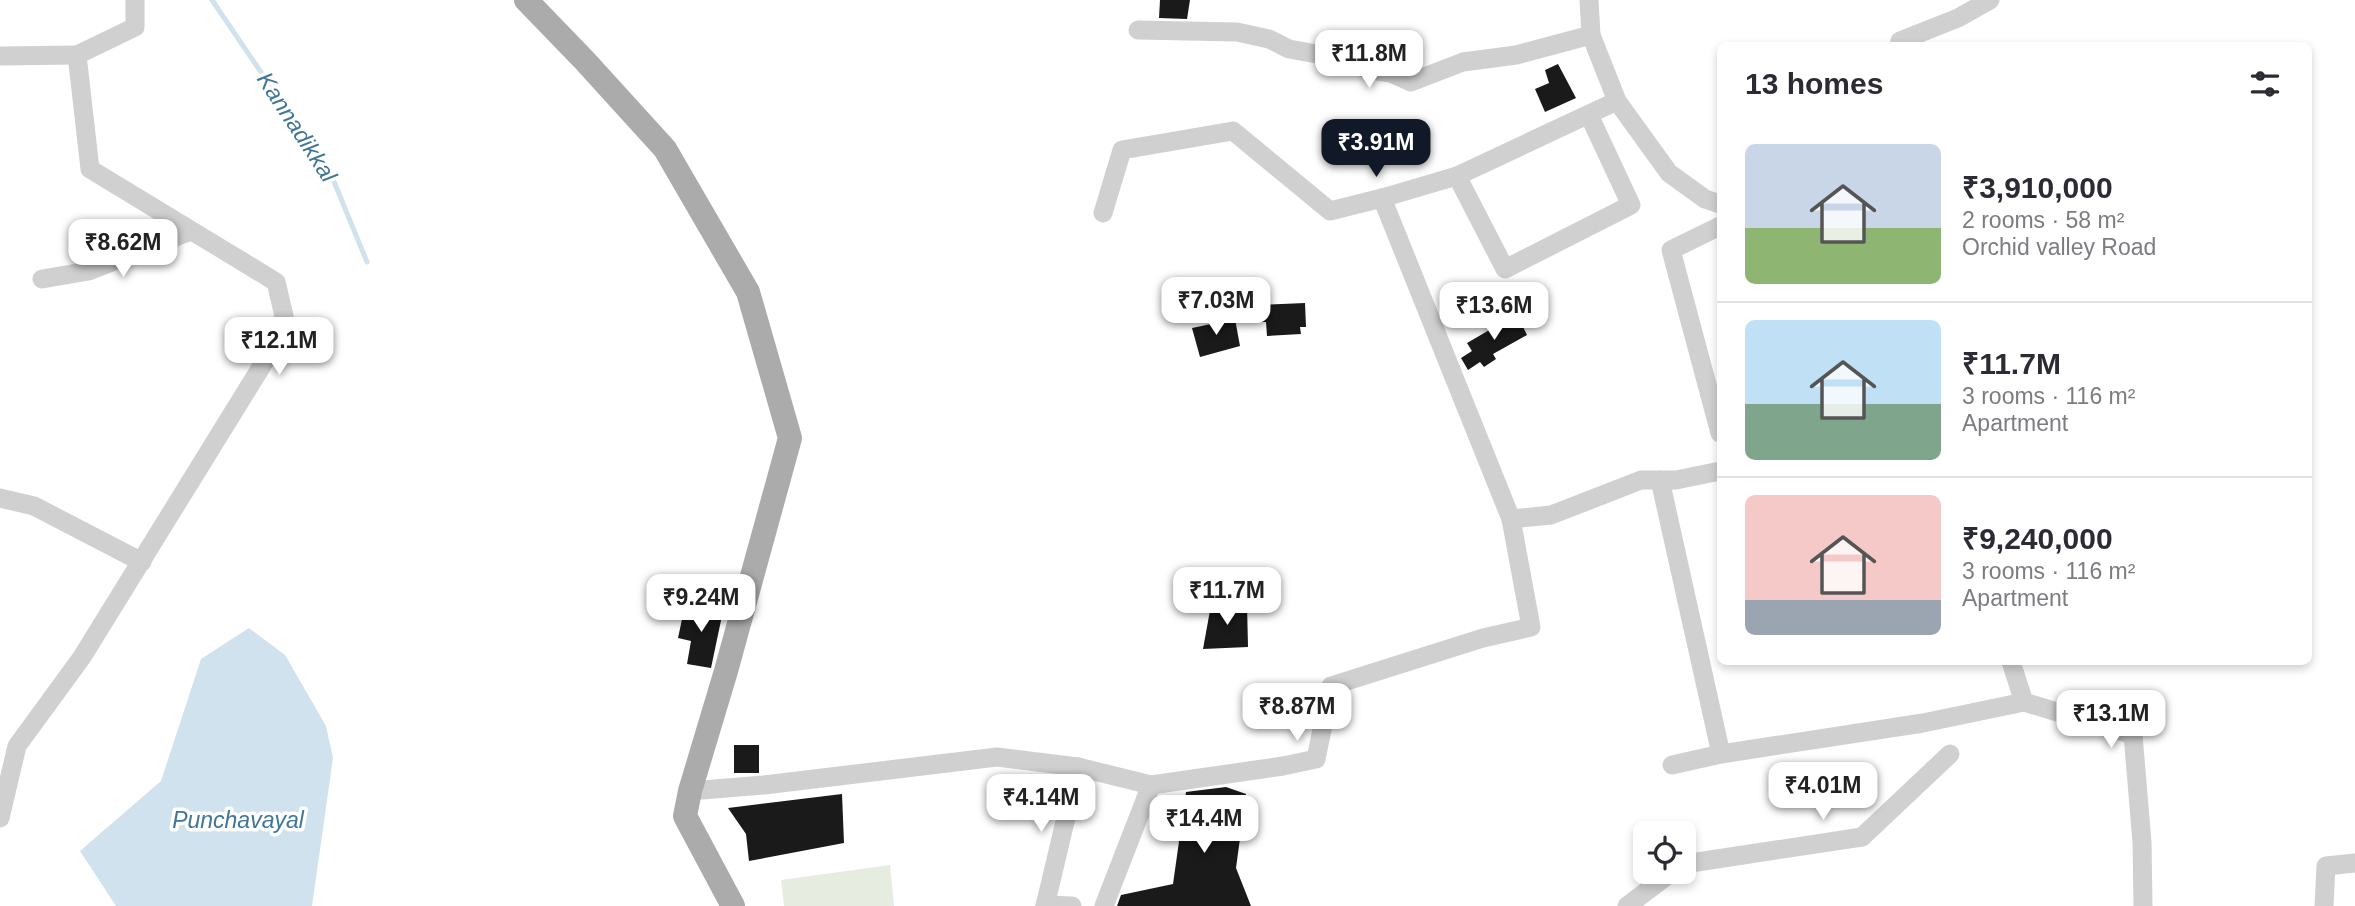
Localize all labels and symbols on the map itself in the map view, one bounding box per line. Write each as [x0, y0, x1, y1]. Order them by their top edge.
pin: ₹11.8M [1312, 31, 1426, 90]
water label: Kannadikkal [252, 67, 343, 187]
pin: ₹3.91M [1319, 120, 1433, 179]
pin: ₹8.62M [66, 219, 180, 279]
pin: ₹7.03M [1159, 278, 1273, 337]
pin: ₹13.6M [1437, 282, 1551, 342]
pin: ₹12.1M [222, 318, 336, 377]
pin: ₹11.7M [1170, 568, 1284, 627]
pin: ₹9.24M [644, 574, 758, 634]
pin: ₹8.87M [1240, 684, 1354, 743]
pin: ₹13.1M [2054, 690, 2168, 750]
pin: ₹4.01M [1766, 762, 1880, 822]
pin: ₹4.14M [984, 774, 1098, 834]
pin: ₹14.4M [1147, 796, 1261, 855]
water label: Punchavayal [172, 807, 305, 833]

